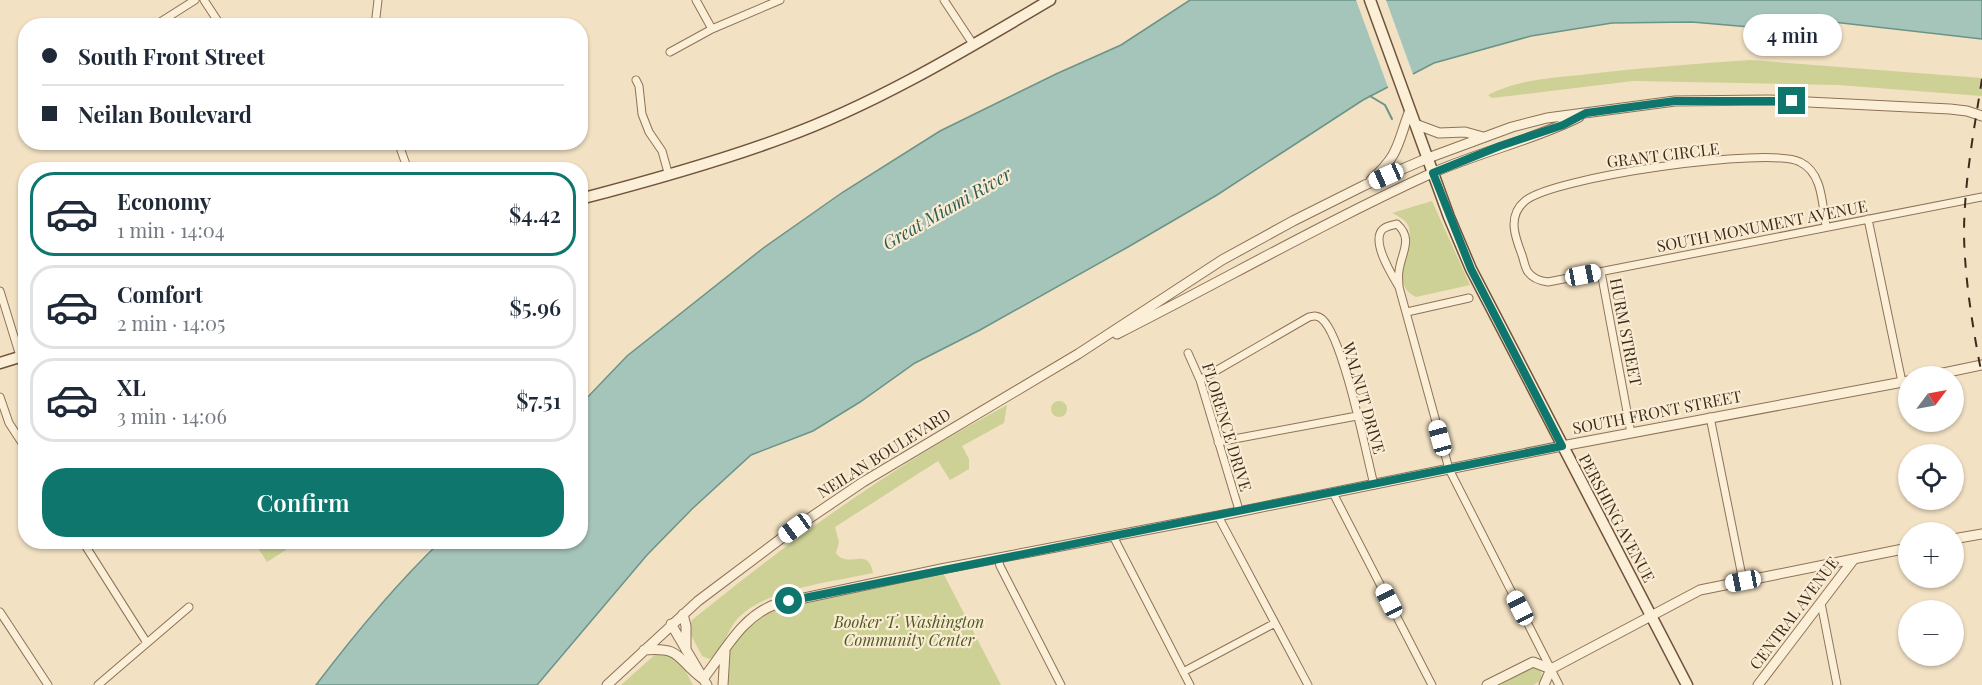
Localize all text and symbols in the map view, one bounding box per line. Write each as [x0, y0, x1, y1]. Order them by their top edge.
callout: 4 min [1742, 14, 1842, 56]
text: 4 min [1767, 21, 1818, 48]
text: South Front Street [78, 41, 265, 71]
route end [1778, 87, 1805, 114]
text: Neilan Boulevard [78, 99, 252, 129]
street label: GRANT CIRCLE [1605, 137, 1720, 172]
car [1366, 160, 1406, 192]
water label: Great Miami River [878, 161, 1016, 255]
text: Economy [117, 186, 211, 216]
icon: car [45, 187, 99, 241]
street label: SOUTH MONUMENT AVENUE [1655, 195, 1869, 256]
text: $4.42 [509, 199, 561, 229]
text: 1 min · 14:04 [117, 216, 225, 243]
car [1564, 263, 1602, 287]
street label: HURM STREET [1606, 276, 1647, 388]
text: Comfort [117, 279, 203, 309]
icon: car [45, 280, 99, 334]
text: $5.96 [509, 292, 561, 322]
text: 2 min · 14:05 [117, 309, 225, 336]
street label: WALNUT DRIVE [1338, 338, 1390, 456]
street label: FLORENCE DRIVE [1198, 360, 1257, 494]
north arrow [1898, 366, 1964, 432]
map controls [1898, 366, 1964, 666]
text: XL [117, 372, 146, 402]
icon: car [45, 373, 99, 427]
text: $7.51 [516, 385, 561, 415]
street label: SOUTH FRONT STREET [1571, 385, 1743, 438]
text: 3 min · 14:06 [117, 402, 227, 429]
street label: NEILAN BOULEVARD [813, 403, 954, 502]
car [1427, 418, 1453, 458]
button: locate [1898, 444, 1964, 510]
street label: PERSHING AVENUE [1575, 450, 1660, 586]
button: Confirm [42, 468, 564, 537]
car [775, 510, 815, 546]
button: + [1898, 522, 1964, 588]
street label: CENTRAL AVENUE [1744, 552, 1843, 673]
car [1724, 569, 1762, 593]
car [1373, 581, 1405, 621]
route start [775, 587, 802, 614]
car [1504, 588, 1536, 628]
button: − [1898, 600, 1964, 666]
park label: Booker T. Washington Community Center [833, 611, 984, 650]

